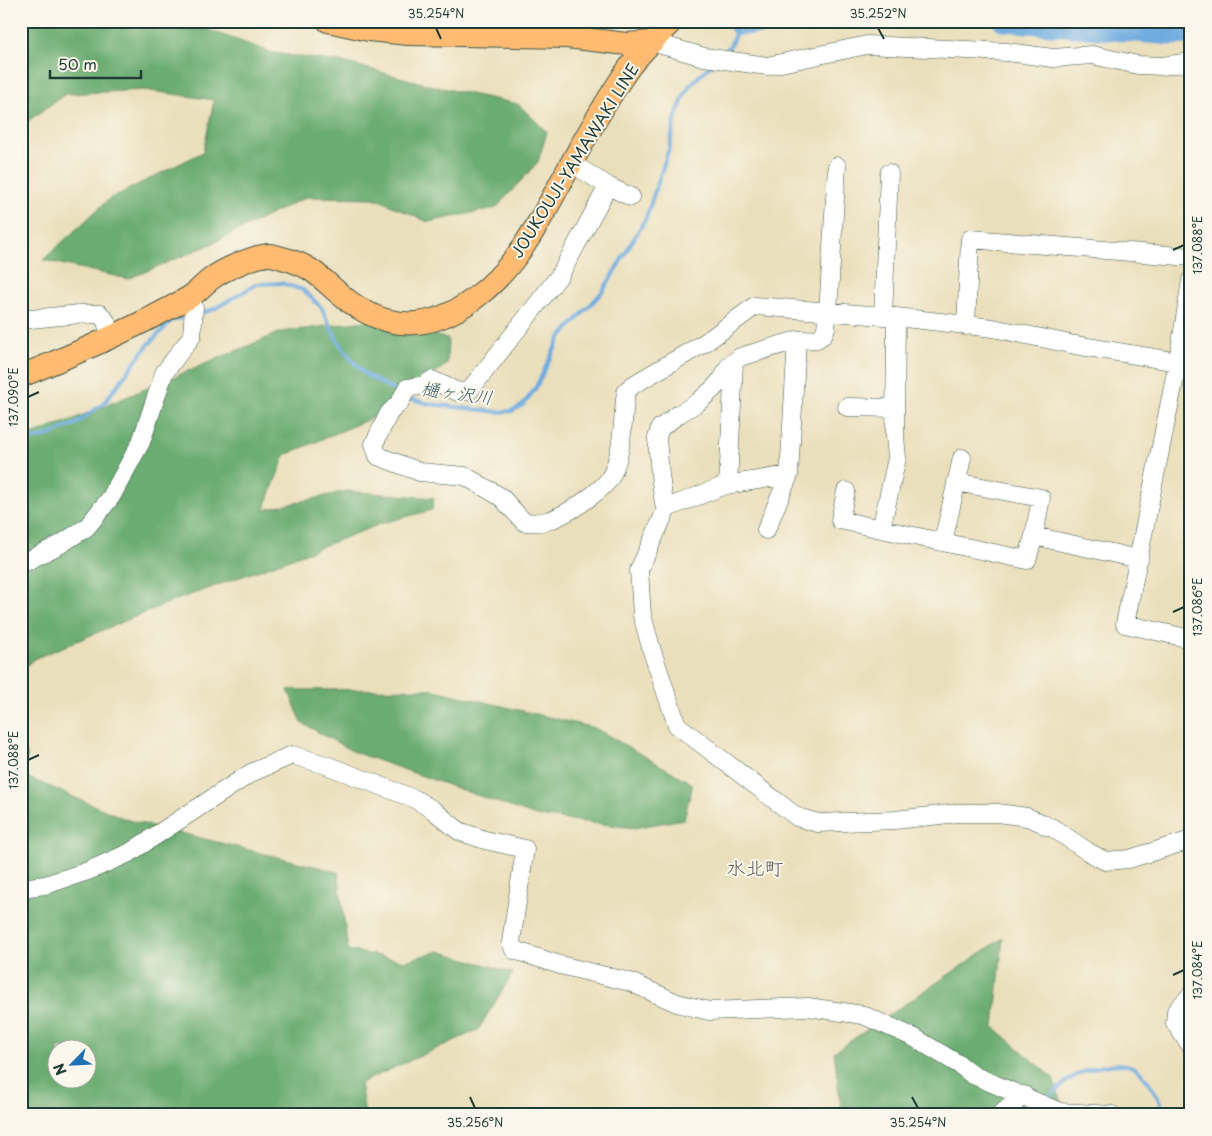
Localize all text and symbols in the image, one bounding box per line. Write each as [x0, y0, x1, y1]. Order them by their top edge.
text: 35.254°N [408, 4, 464, 22]
text: 35.252°N [849, 4, 907, 22]
scale bar [50, 48, 141, 80]
text: 50 m [58, 52, 97, 75]
street label: JOUKOUJI-YAMAWAKI LINE [504, 58, 644, 262]
text: 137.088°E [1188, 216, 1206, 274]
text: 137.090°E [4, 367, 22, 427]
water label: 樋ヶ沢川 [419, 374, 495, 410]
text: 137.086°E [1188, 578, 1206, 636]
text: 137.088°E [4, 731, 22, 789]
district label: 水北町 [726, 853, 784, 881]
text: 137.084°E [1188, 941, 1206, 999]
north arrow [48, 1038, 98, 1088]
text: N [48, 1060, 72, 1079]
text: 35.256°N [447, 1113, 503, 1131]
text: 35.254°N [890, 1113, 946, 1131]

